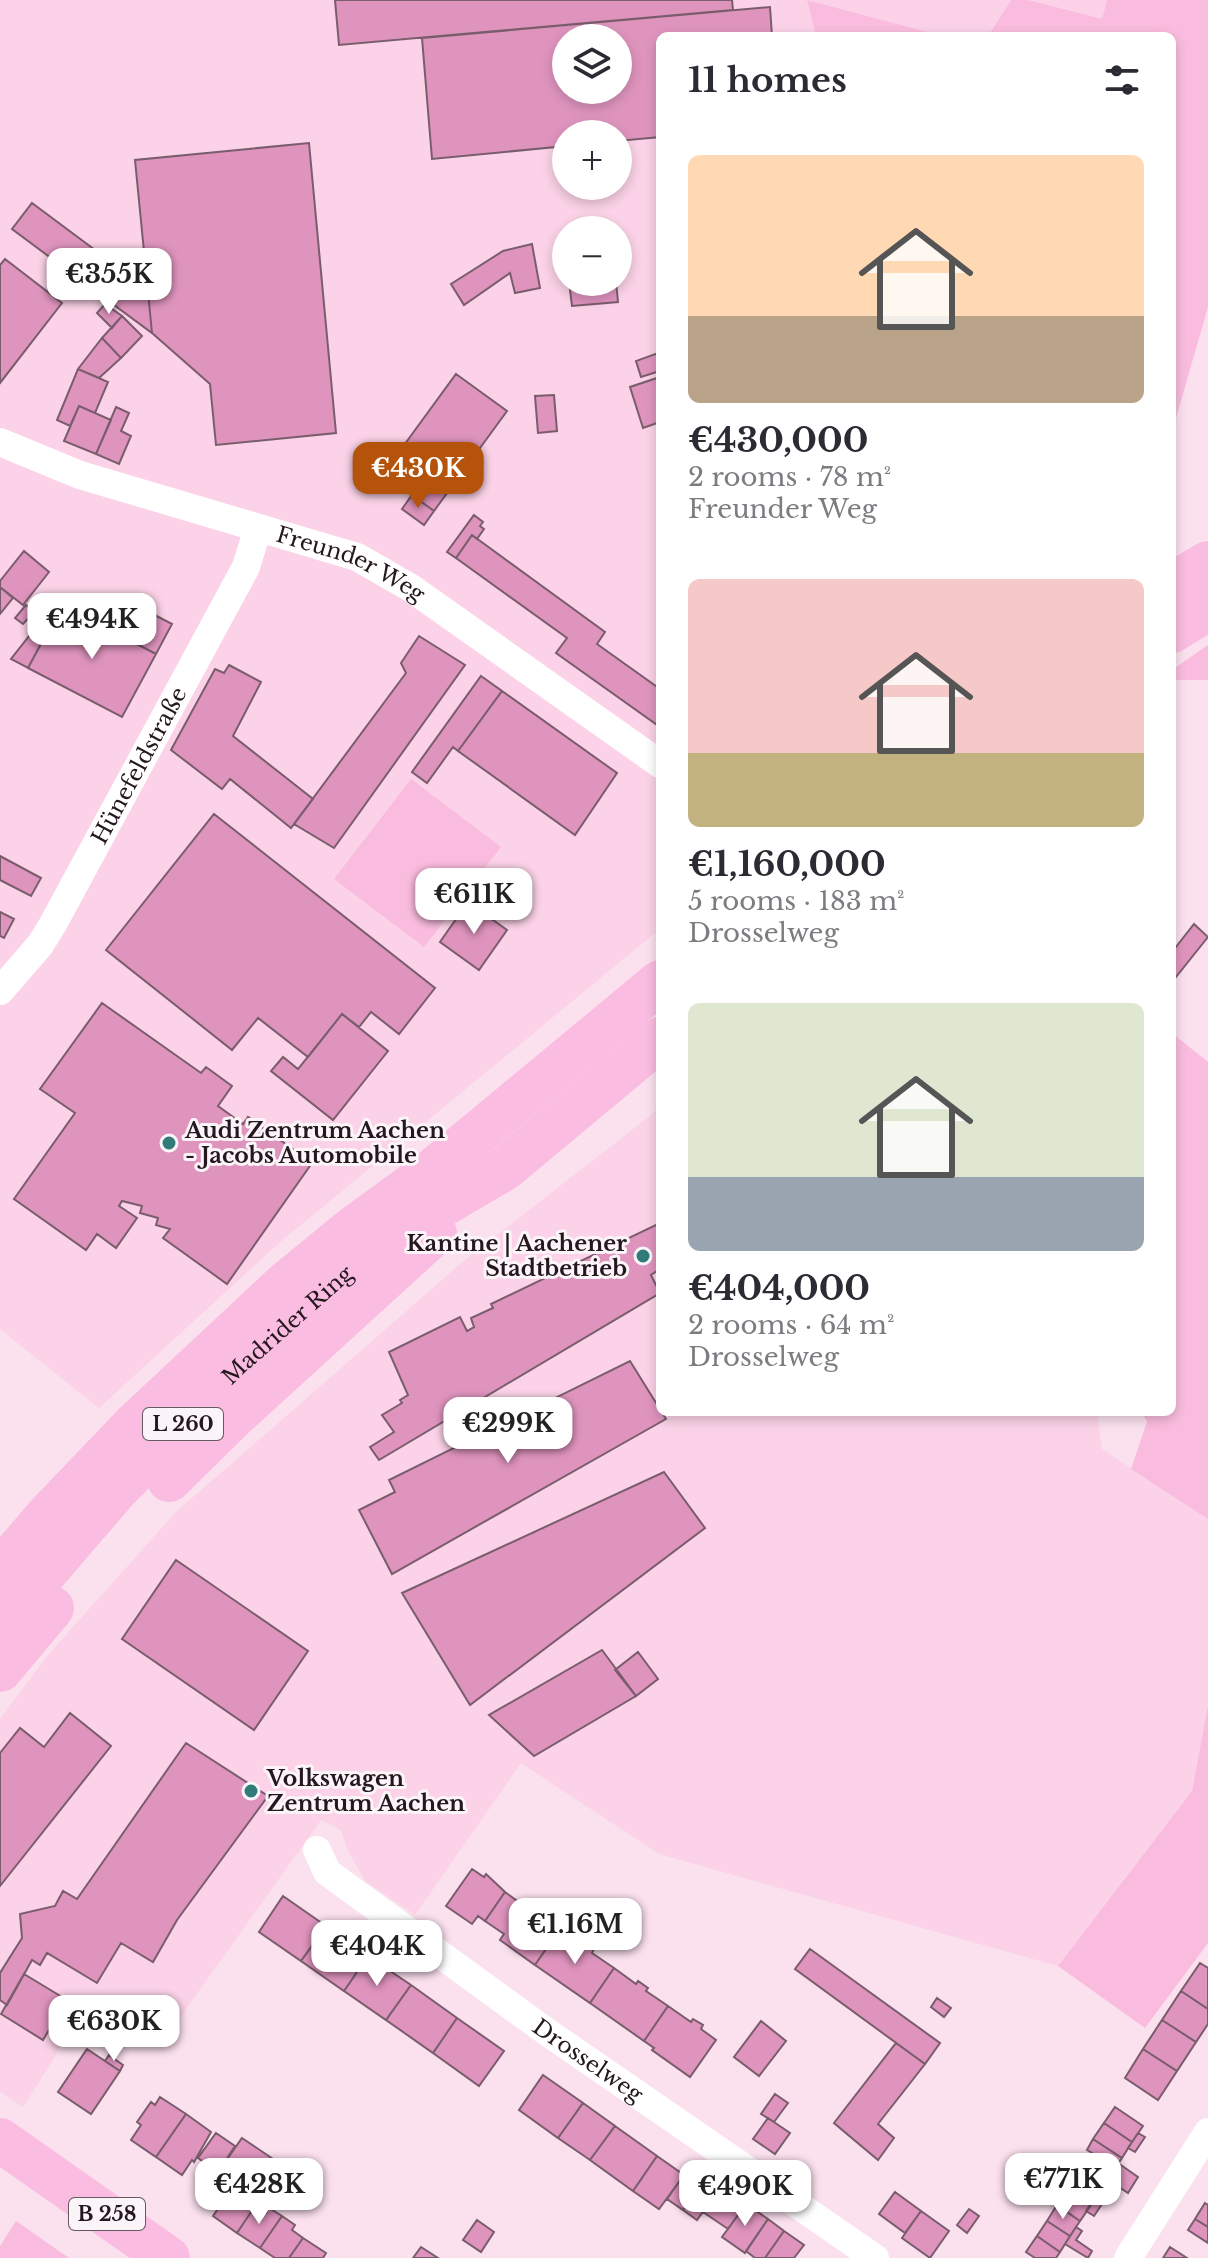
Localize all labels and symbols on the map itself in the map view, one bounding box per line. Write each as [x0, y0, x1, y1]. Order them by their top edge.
pin: €355K [53, 248, 165, 316]
pin: €430K [362, 442, 474, 510]
street label: Freunder Weg [273, 521, 431, 608]
pin: €494K [36, 593, 148, 661]
street label: Hünefeldstraße [86, 682, 193, 849]
pin: €611K [418, 868, 530, 936]
place label: Audi Zentrum Aachen - Jacobs Automobile [184, 1117, 445, 1169]
marker: Audi Zentrum Aachen - Jacobs Automobile [160, 1134, 178, 1152]
place label: Kantine | Aachener Stadtbetrieb [407, 1230, 627, 1282]
marker: Kantine | Aachener Stadtbetrieb [634, 1247, 652, 1265]
street label: Madrider Ring [216, 1259, 359, 1390]
pin: €299K [452, 1397, 564, 1465]
road number: L 260 [143, 1408, 223, 1440]
place label: Volkswagen Zentrum Aachen [266, 1765, 465, 1817]
marker: Volkswagen Zentrum Aachen [242, 1782, 260, 1800]
pin: €1.16M [510, 1898, 640, 1966]
pin: €404K [321, 1920, 433, 1988]
pin: €630K [58, 1995, 170, 2063]
street label: Drosselweg [527, 2013, 649, 2109]
pin: €771K [1007, 2153, 1119, 2221]
pin: €428K [203, 2158, 315, 2226]
pin: €490K [689, 2160, 801, 2228]
road number: B 258 [69, 2198, 145, 2230]

